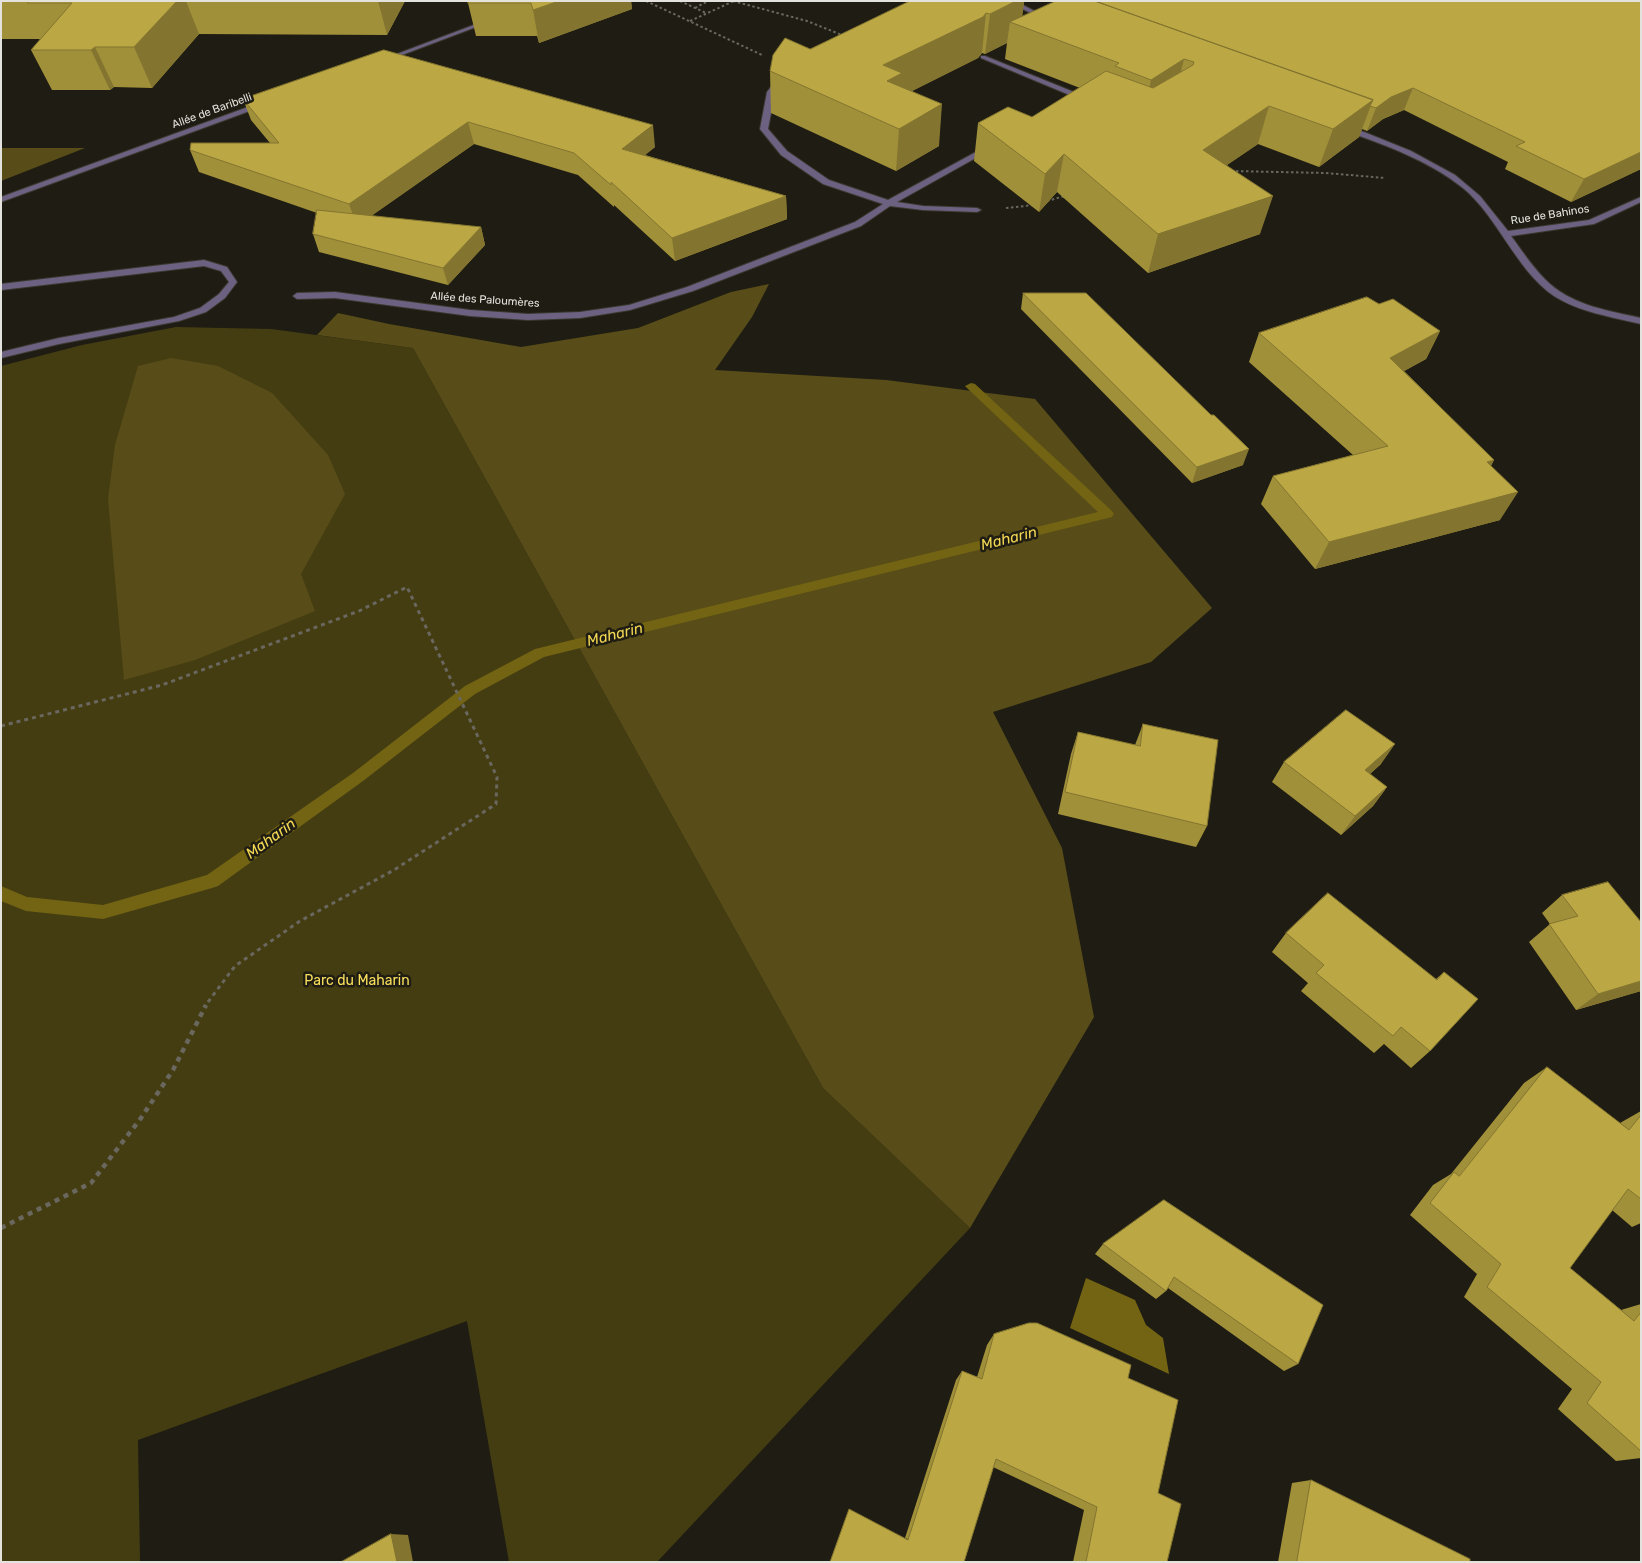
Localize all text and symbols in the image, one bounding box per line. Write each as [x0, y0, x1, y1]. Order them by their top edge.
street label: Allée de Baribelli [170, 90, 254, 132]
street label: Rue de Bahinos [1510, 202, 1590, 228]
street label: Allée des Paloumères [430, 290, 540, 310]
water label: Maharin [979, 523, 1039, 555]
water label: Maharin [585, 619, 645, 651]
water label: Maharin [243, 815, 299, 863]
park label: Parc du Maharin [304, 973, 410, 989]

